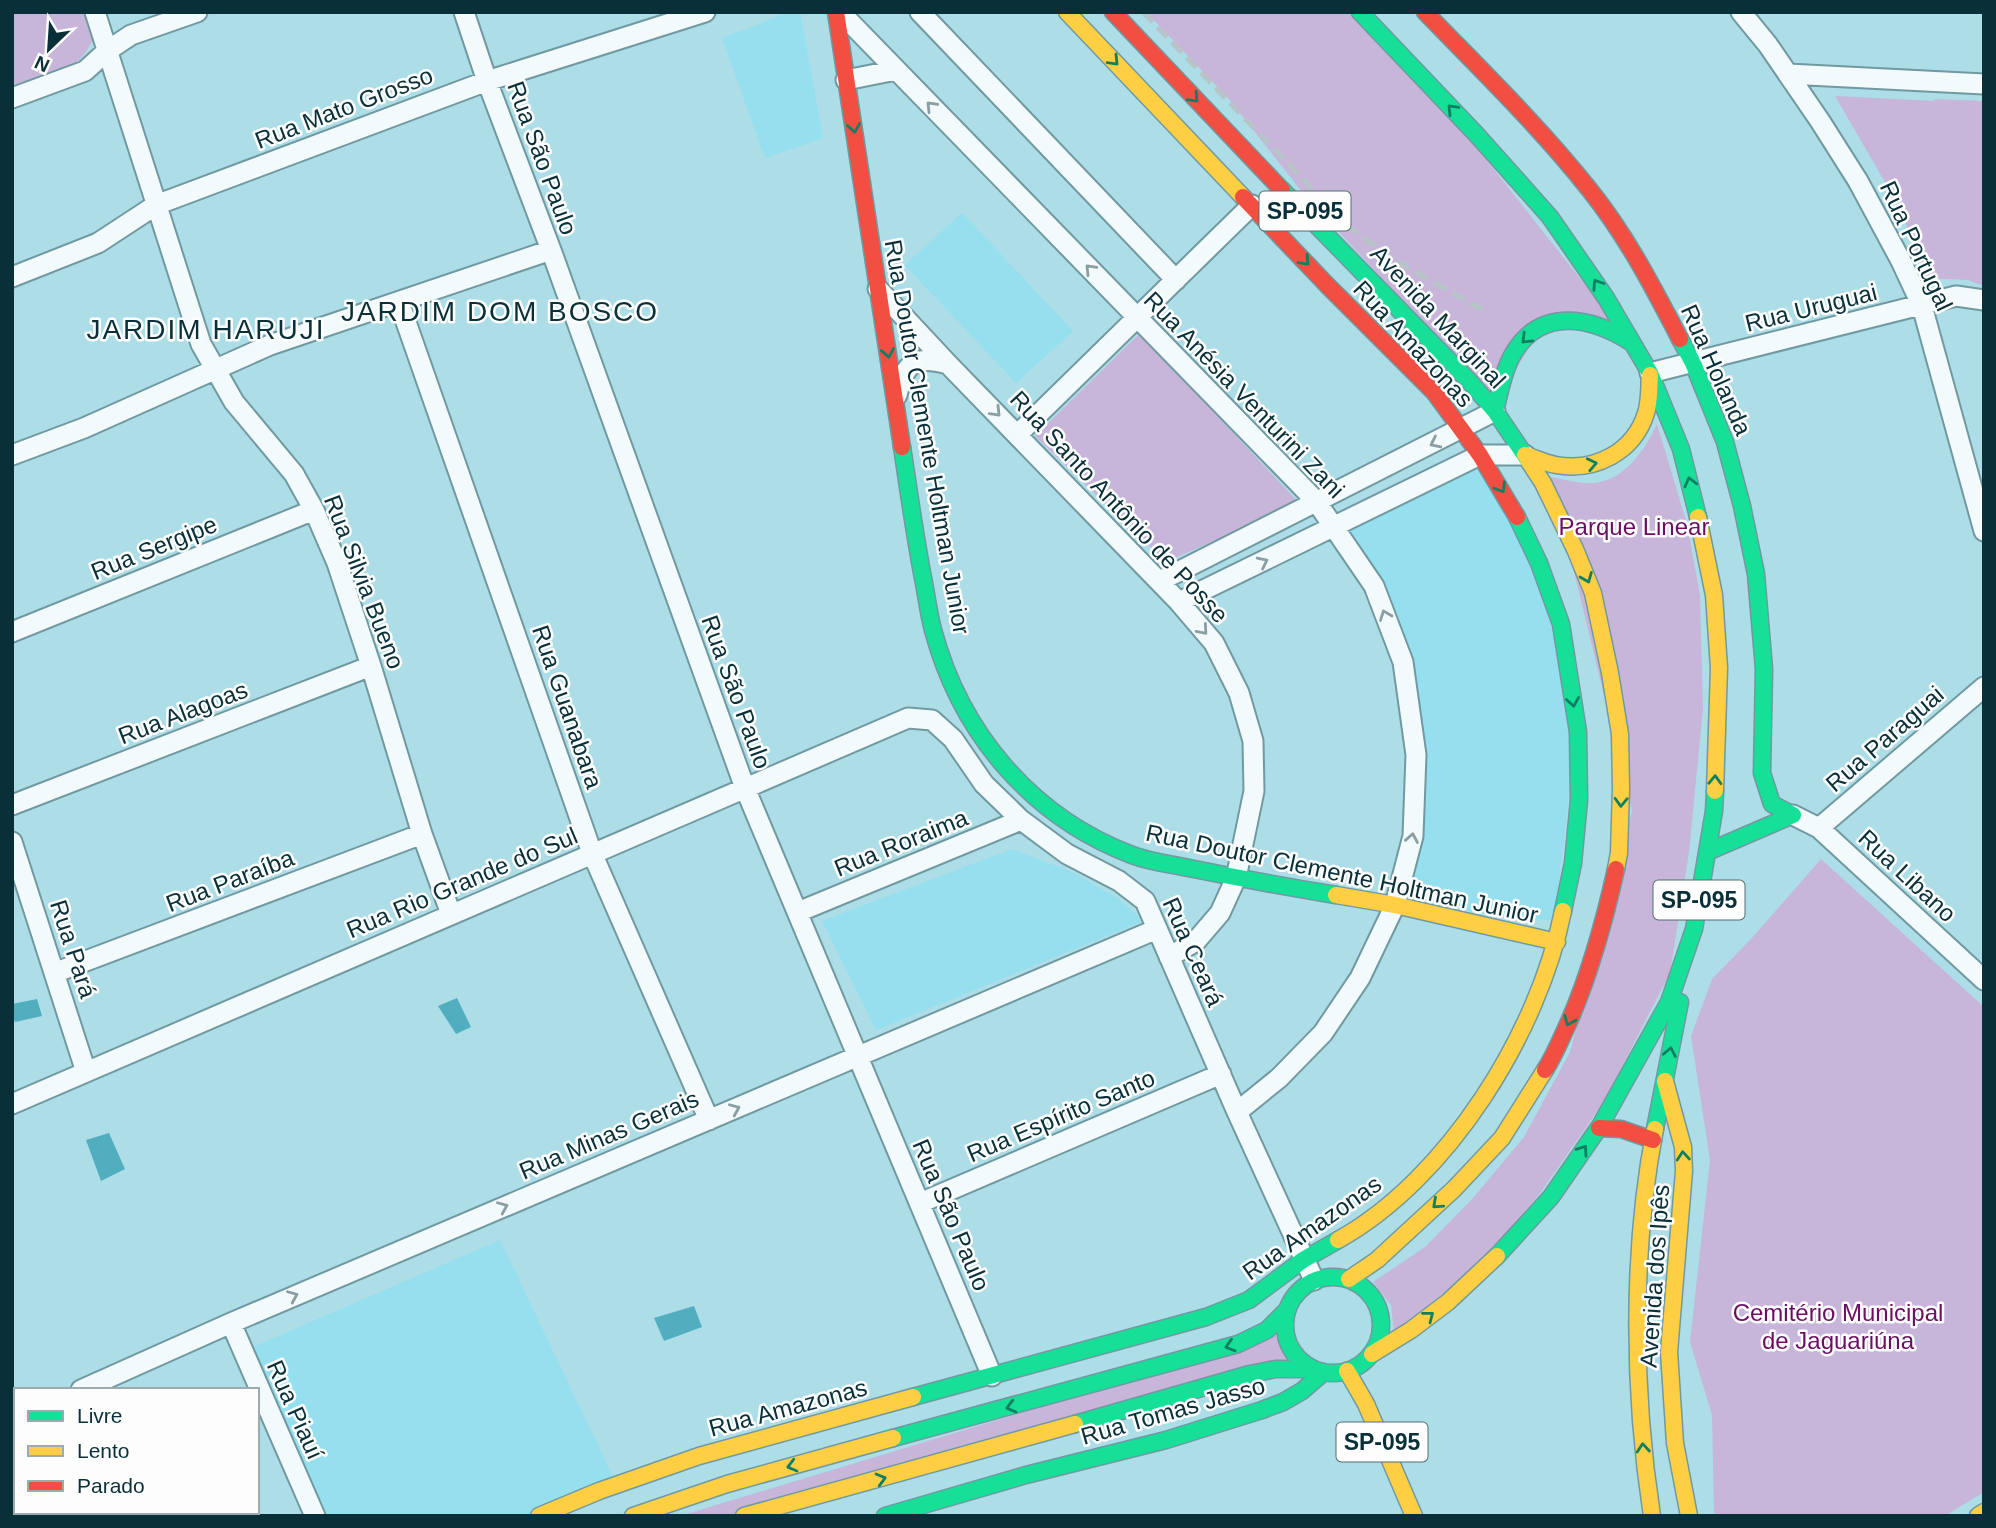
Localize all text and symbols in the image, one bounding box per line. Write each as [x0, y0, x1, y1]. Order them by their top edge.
north arrow [14, 14, 84, 84]
text: N [31, 52, 53, 76]
one-way arrow [1106, 53, 1119, 66]
street label: Rua Mato Grosso [251, 61, 436, 154]
street label: Rua São Paulo [502, 77, 583, 238]
one-way arrow [1185, 89, 1198, 102]
one-way arrow [927, 101, 940, 114]
one-way arrow [1448, 104, 1461, 117]
one-way arrow [846, 122, 861, 134]
street label: Rua Portugal [1875, 177, 1958, 315]
road number: SP-095 [1260, 192, 1350, 230]
street label: Rua Doutor Clemente Holtman Junior [879, 238, 976, 636]
street label: Avenida Marginal [1365, 240, 1511, 394]
one-way arrow [1297, 253, 1310, 266]
one-way arrow [1085, 264, 1098, 277]
street label: Rua Amazonas [1348, 275, 1479, 412]
street label: Rua Uruguai [1742, 278, 1880, 337]
one-way arrow [1592, 279, 1605, 292]
street label: Rua Anésia Venturini Zani [1139, 286, 1350, 503]
district label: JARDIM DOM BOSCO [341, 296, 659, 327]
street label: Rua Holanda [1676, 300, 1758, 440]
district label: JARDIM HARUJI [86, 314, 326, 345]
one-way arrow [1521, 330, 1534, 343]
one-way arrow [880, 347, 895, 359]
street label: Rua Santo Antônio de Posse [1005, 385, 1234, 628]
one-way arrow [987, 404, 1000, 417]
one-way arrow [1430, 434, 1442, 448]
one-way arrow [1586, 457, 1598, 472]
one-way arrow [1684, 476, 1698, 488]
one-way arrow [1493, 481, 1506, 494]
street label: Rua Silvia Bueno [319, 491, 410, 673]
street label: Rua Sergipe [87, 510, 221, 585]
park label: Parque Linear [1559, 513, 1709, 540]
one-way arrow [1256, 556, 1268, 570]
one-way arrow [1579, 571, 1593, 583]
one-way arrow [1379, 610, 1393, 622]
street label: Rua São Paulo [696, 611, 777, 772]
street label: Rua Guanabara [527, 622, 608, 793]
one-way arrow [1195, 622, 1207, 635]
street label: Rua Alagoas [114, 676, 251, 750]
street label: Rua Paraguai [1820, 680, 1949, 797]
one-way arrow [1565, 696, 1580, 708]
one-way arrow [1707, 775, 1722, 786]
one-way arrow [1613, 796, 1628, 807]
street label: Rua Roraima [830, 803, 972, 882]
street label: Rua Doutor Clemente Holtman Junior [1144, 819, 1541, 928]
street label: Rua Rio Grande do Sul [342, 822, 581, 943]
street label: Rua Libano [1853, 824, 1961, 927]
one-way arrow [1403, 832, 1418, 844]
street label: Rua Paraíba [162, 844, 298, 917]
road number: SP-095 [1654, 880, 1744, 920]
street label: Rua Ceará [1158, 893, 1230, 1011]
street label: Rua Pará [45, 896, 102, 1002]
one-way arrow [1563, 1014, 1577, 1026]
one-way arrow [1662, 1046, 1677, 1058]
street label: Rua Espírito Santo [963, 1064, 1159, 1167]
street label: Rua Minas Gerais [515, 1085, 702, 1184]
one-way arrow [728, 1103, 740, 1117]
street label: Rua São Paulo [907, 1135, 995, 1294]
one-way arrow [1575, 1145, 1587, 1158]
one-way arrow [1676, 1150, 1691, 1161]
street label: Rua Amazonas [1237, 1170, 1386, 1285]
street label: Avenida dos Ipês [1635, 1183, 1674, 1369]
one-way arrow [1432, 1196, 1445, 1209]
one-way arrow [495, 1201, 508, 1215]
one-way arrow [286, 1290, 299, 1304]
park label: Cemitério Municipal de Jaguariúna [1733, 1299, 1943, 1354]
one-way arrow [1421, 1312, 1434, 1325]
one-way arrow [1225, 1337, 1237, 1352]
street label: Rua Piauí [262, 1356, 329, 1464]
street label: Rua Tomas Jasso [1078, 1371, 1268, 1450]
street label: Rua Amazonas [706, 1373, 870, 1442]
legend [14, 1388, 259, 1514]
one-way arrow [1005, 1398, 1017, 1413]
text: Livre [77, 1404, 123, 1427]
road number: SP-095 [1336, 1422, 1428, 1462]
text: Lento [77, 1439, 130, 1462]
one-way arrow [1636, 1442, 1651, 1453]
one-way arrow [786, 1458, 798, 1473]
one-way arrow [875, 1472, 887, 1487]
text: Parado [77, 1474, 145, 1497]

